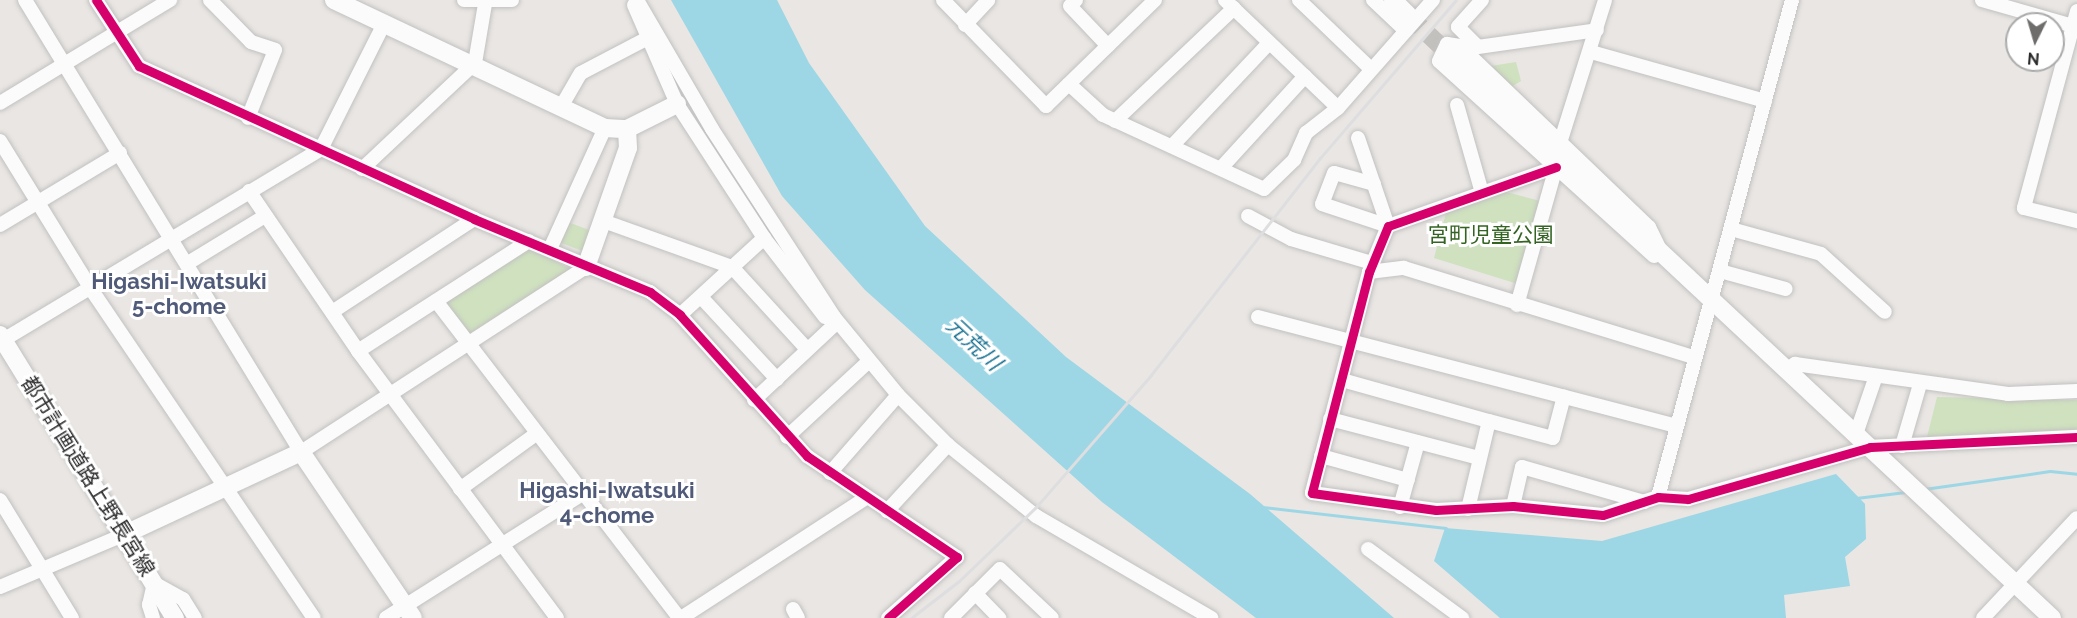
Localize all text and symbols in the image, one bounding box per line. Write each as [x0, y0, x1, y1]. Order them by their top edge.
north arrow [2005, 12, 2065, 72]
text: N [2027, 48, 2040, 68]
park label: 宮町児童公園 [1428, 222, 1554, 248]
district label: Higashi-Iwatsuki 5-chome [91, 268, 267, 320]
water label: 元荒川 [941, 312, 1007, 376]
street label: 都市計画道路上野長宮線 [16, 371, 160, 581]
district label: Higashi-Iwatsuki 4-chome [519, 477, 695, 528]

